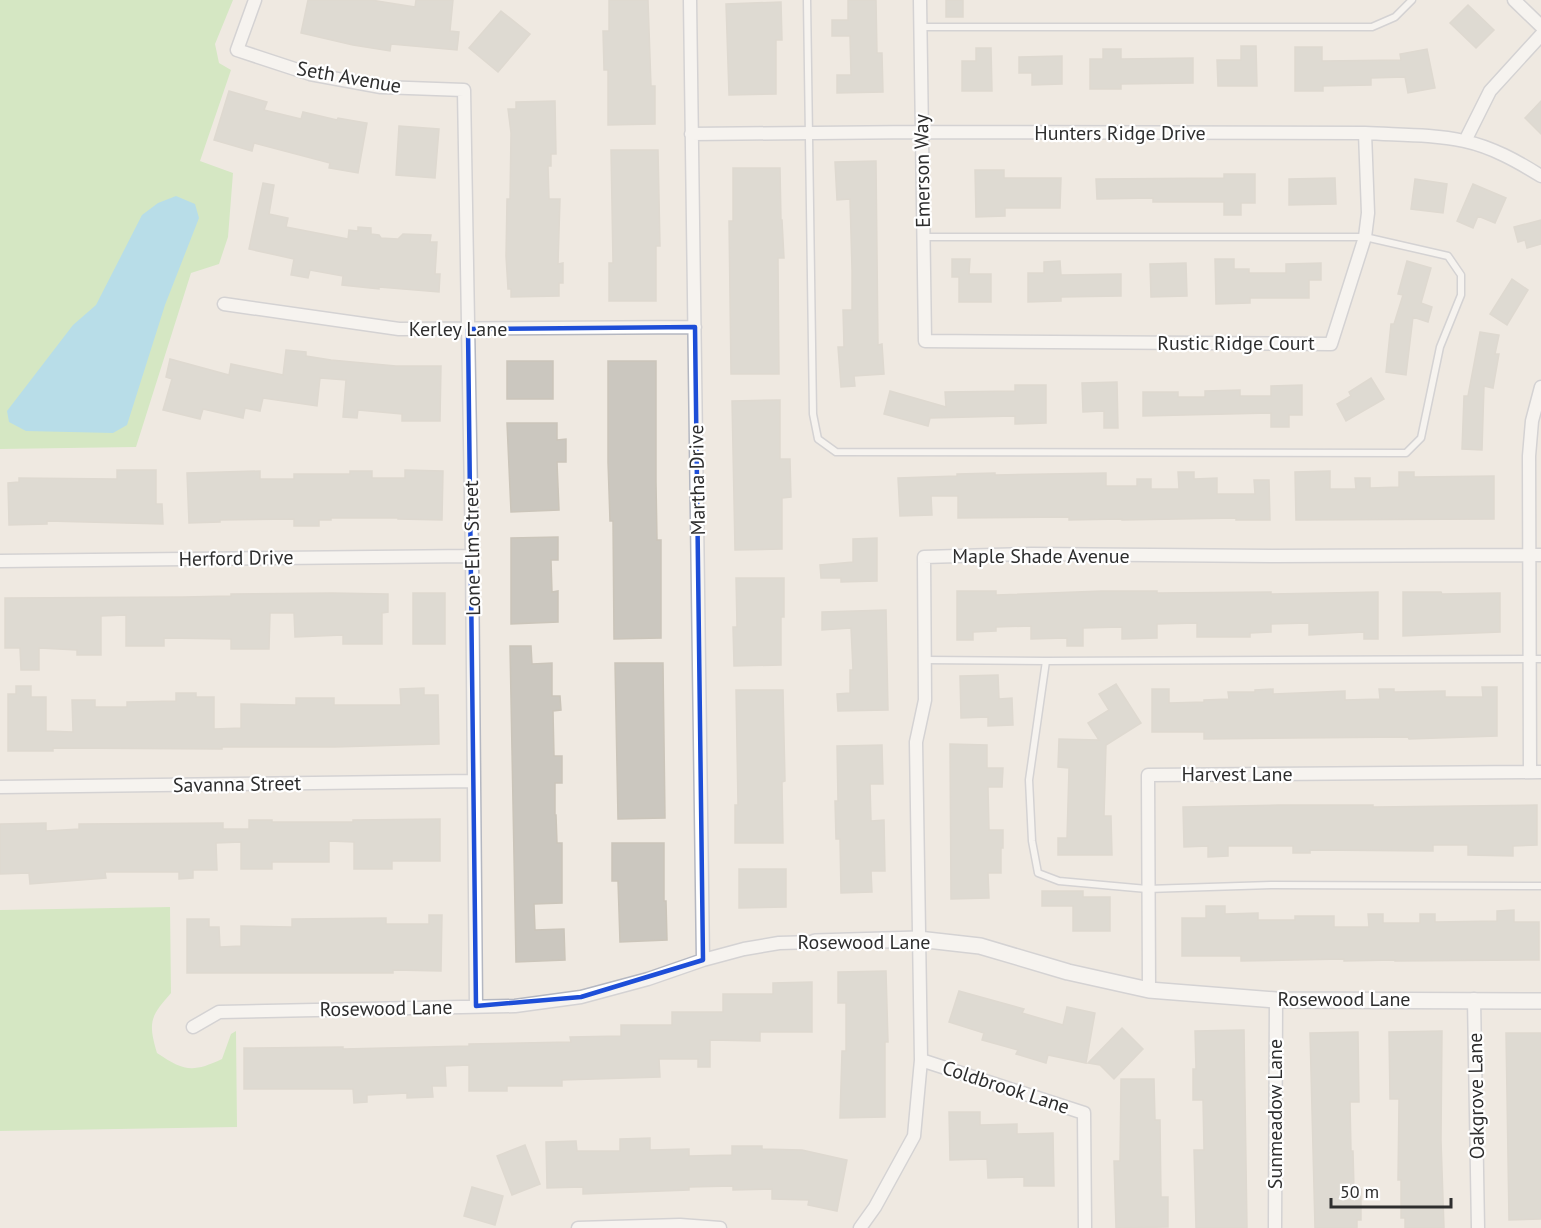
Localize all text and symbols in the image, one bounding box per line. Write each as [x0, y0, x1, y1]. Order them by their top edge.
street label: Seth Avenue [295, 55, 403, 99]
street label: Emerson Way [908, 113, 936, 228]
street label: Hunters Ridge Drive [1034, 120, 1206, 146]
street label: Kerley Lane [409, 316, 507, 342]
street label: Rustic Ridge Court [1157, 330, 1315, 356]
street label: Martha Drive [683, 424, 711, 536]
street label: Lone Elm Street [458, 480, 486, 616]
street label: Maple Shade Avenue [952, 543, 1130, 569]
street label: Herford Drive [178, 544, 294, 572]
street label: Harvest Lane [1181, 761, 1293, 787]
street label: Savanna Street [173, 770, 302, 798]
street label: Rosewood Lane [798, 929, 931, 955]
street label: Rosewood Lane [1278, 986, 1411, 1012]
street label: Rosewood Lane [319, 994, 453, 1022]
street label: Oakgrove Lane [1462, 1032, 1490, 1160]
street label: Sunmeadow Lane [1262, 1039, 1288, 1189]
street label: Coldbrook Lane [939, 1054, 1073, 1120]
scale bar [1331, 1171, 1451, 1209]
text: 50 m [1340, 1180, 1379, 1203]

